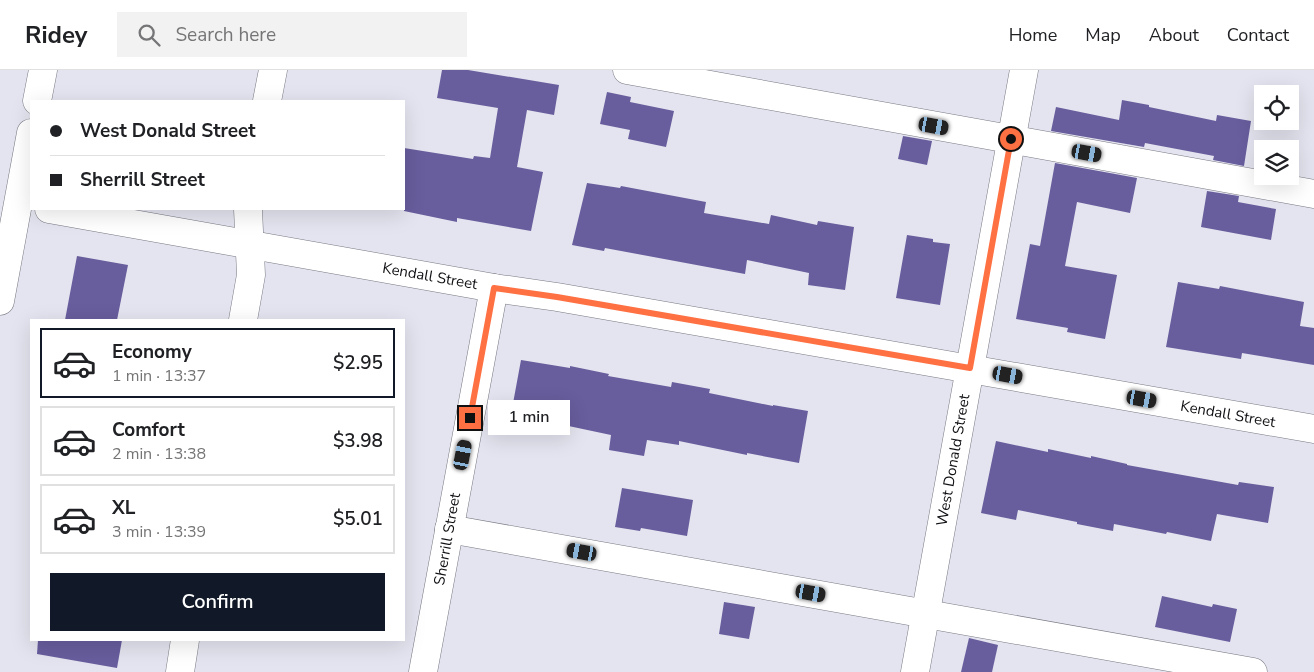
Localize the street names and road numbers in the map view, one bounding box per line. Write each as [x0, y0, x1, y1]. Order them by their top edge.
street label: Kendall Street [381, 258, 480, 294]
street label: West Donald Street [932, 392, 975, 528]
street label: Kendall Street [1179, 396, 1278, 432]
street label: Sherrill Street [429, 490, 465, 587]

